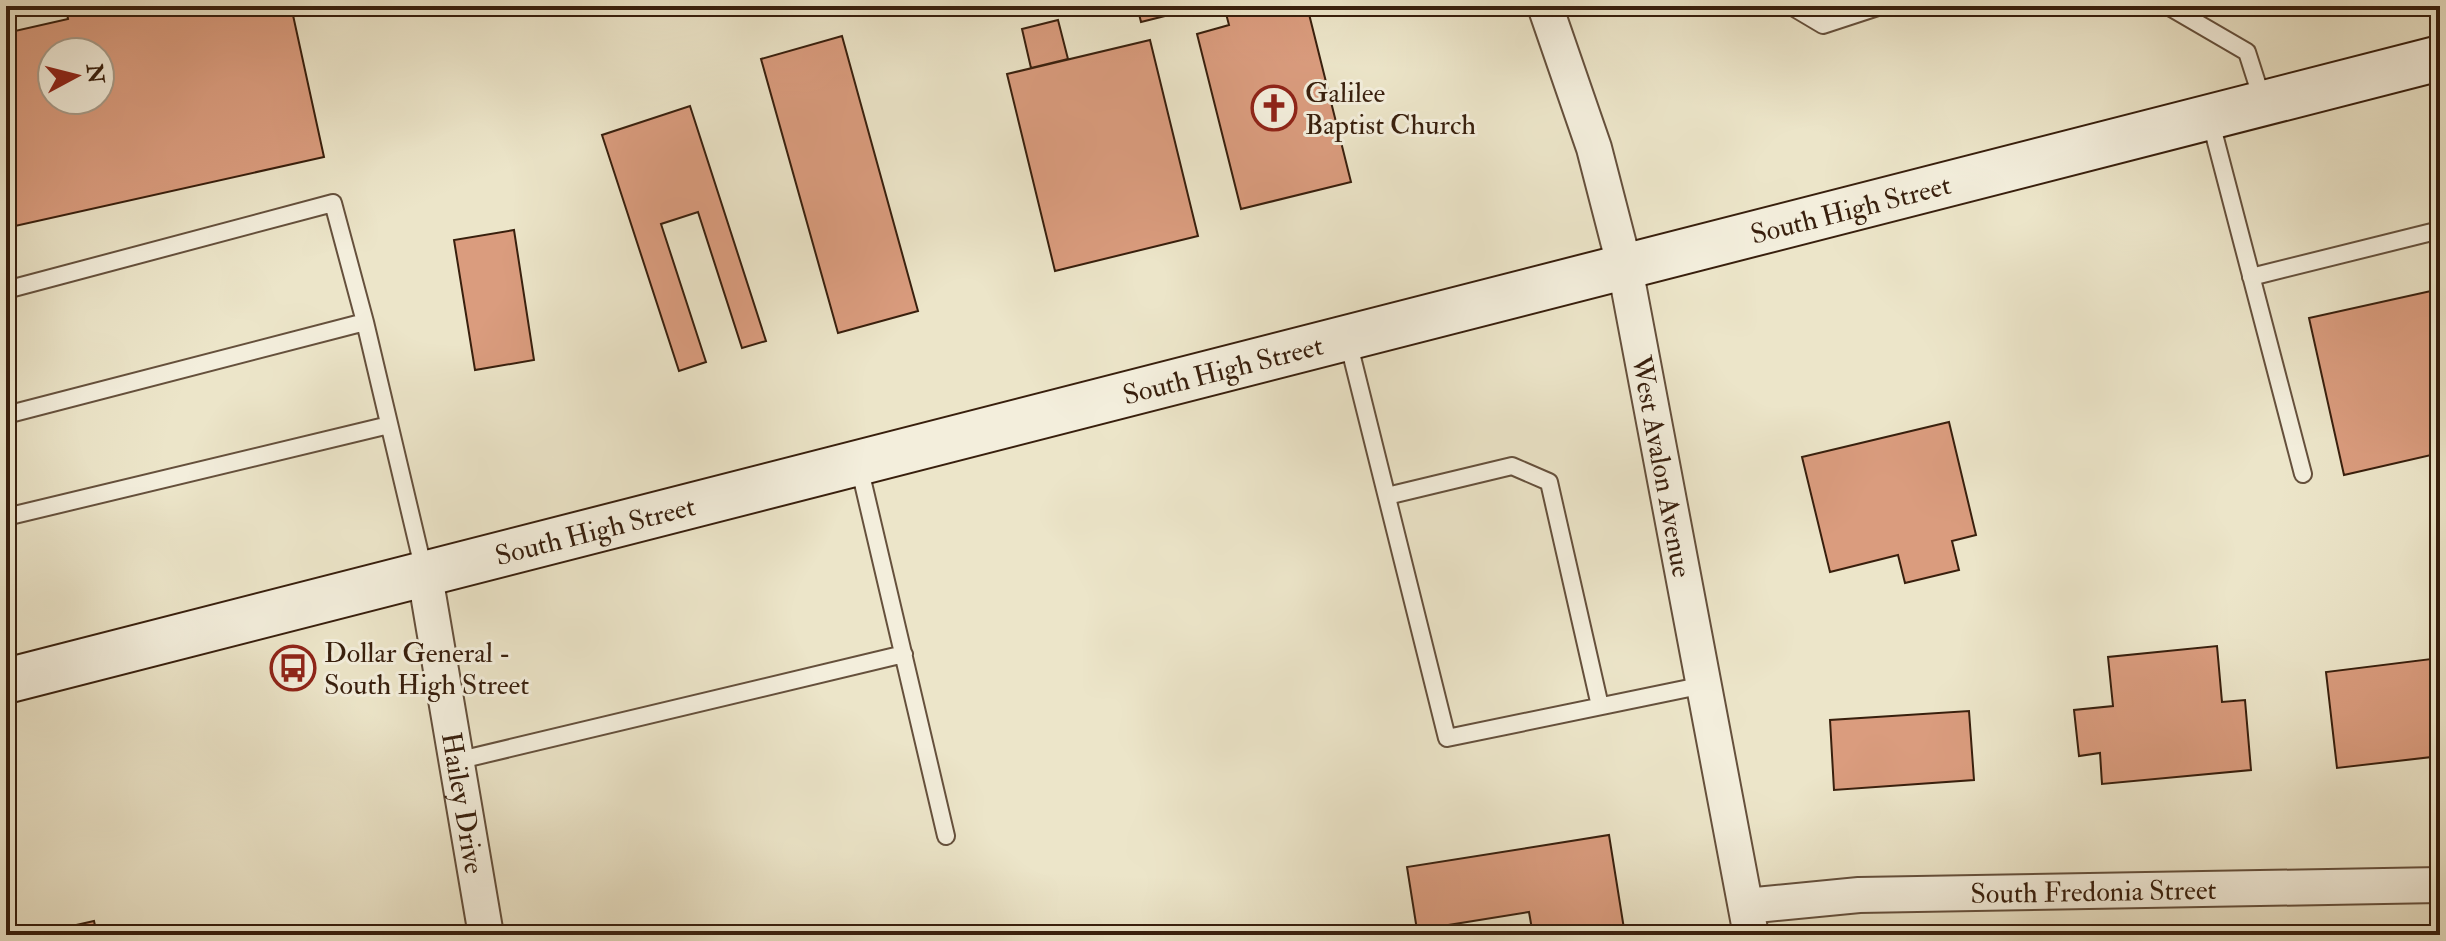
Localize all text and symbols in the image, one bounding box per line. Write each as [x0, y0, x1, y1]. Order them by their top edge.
north arrow [36, 36, 116, 116]
text: N [80, 61, 110, 85]
place label: Galilee Baptist Church [1305, 76, 1476, 143]
church icon: Galilee Baptist Church [1250, 84, 1298, 132]
street label: South High Street [1747, 168, 1955, 253]
street label: South High Street [1119, 329, 1327, 413]
street label: West Avalon Avenue [1623, 352, 1699, 581]
street label: South High Street [492, 489, 699, 574]
place label: Dollar General - South High Street [324, 636, 529, 703]
bus stop icon: Dollar General - South High Street [269, 644, 317, 692]
street label: Hailey Drive [433, 730, 491, 877]
street label: South Fredonia Street [1970, 873, 2217, 912]

